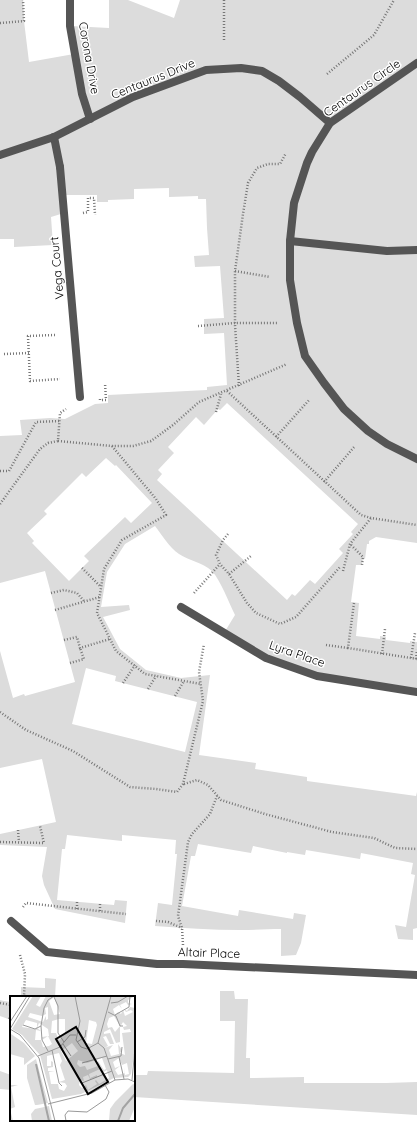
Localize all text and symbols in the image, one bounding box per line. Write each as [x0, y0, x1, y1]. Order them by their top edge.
street label: Corona Drive [76, 21, 103, 95]
street label: Centaurus Drive [109, 55, 197, 102]
street label: Centaurus Circle [320, 55, 403, 120]
street label: Vega Court [46, 236, 67, 300]
street label: Lyra Place [267, 637, 327, 670]
street label: Altair Place [178, 944, 241, 961]
inset map [10, 996, 135, 1121]

